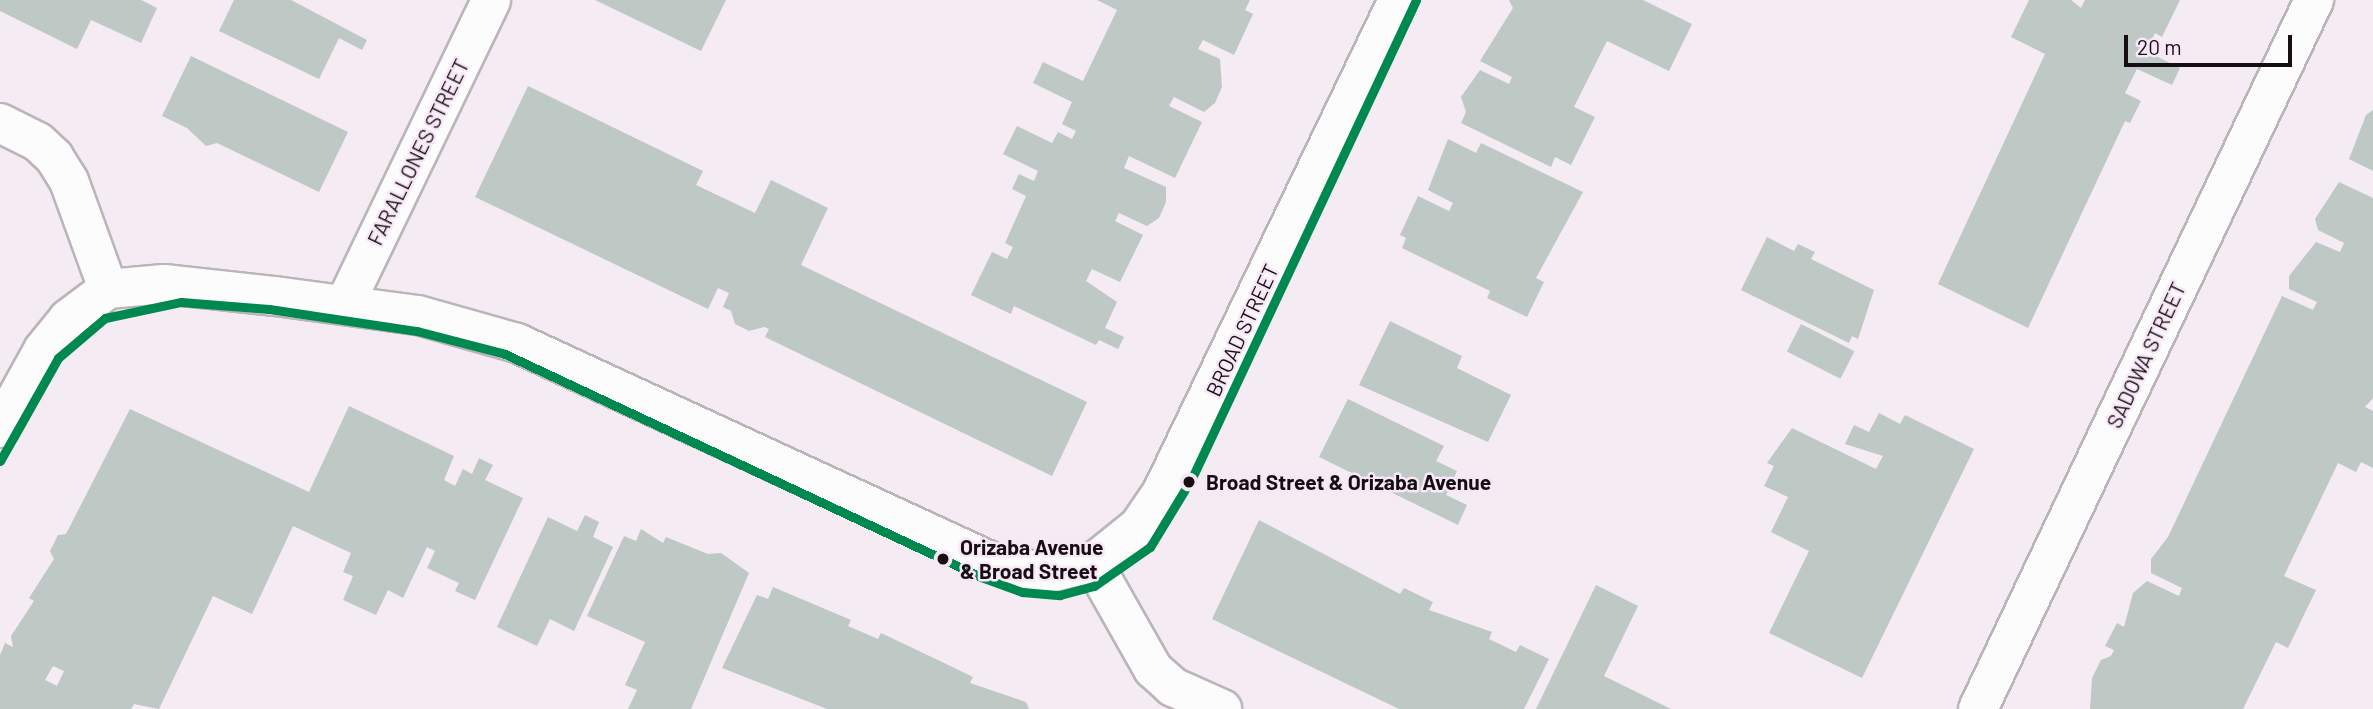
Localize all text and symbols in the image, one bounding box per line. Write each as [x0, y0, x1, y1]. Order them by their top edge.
scale bar [2128, 21, 2296, 65]
text: 20 m [2137, 34, 2182, 59]
street label: FARALLONES STREET [362, 55, 474, 249]
street label: BROAD STREET [1200, 260, 1284, 400]
street label: SADOWA STREET [2101, 278, 2191, 432]
place label: Broad Street & Orizaba Avenue [1206, 469, 1491, 495]
marker: Broad Street & Orizaba Avenue [1178, 471, 1200, 493]
place label: Orizaba Avenue & Broad Street [960, 534, 1103, 584]
marker: Orizaba Avenue & Broad Street [932, 548, 954, 570]

